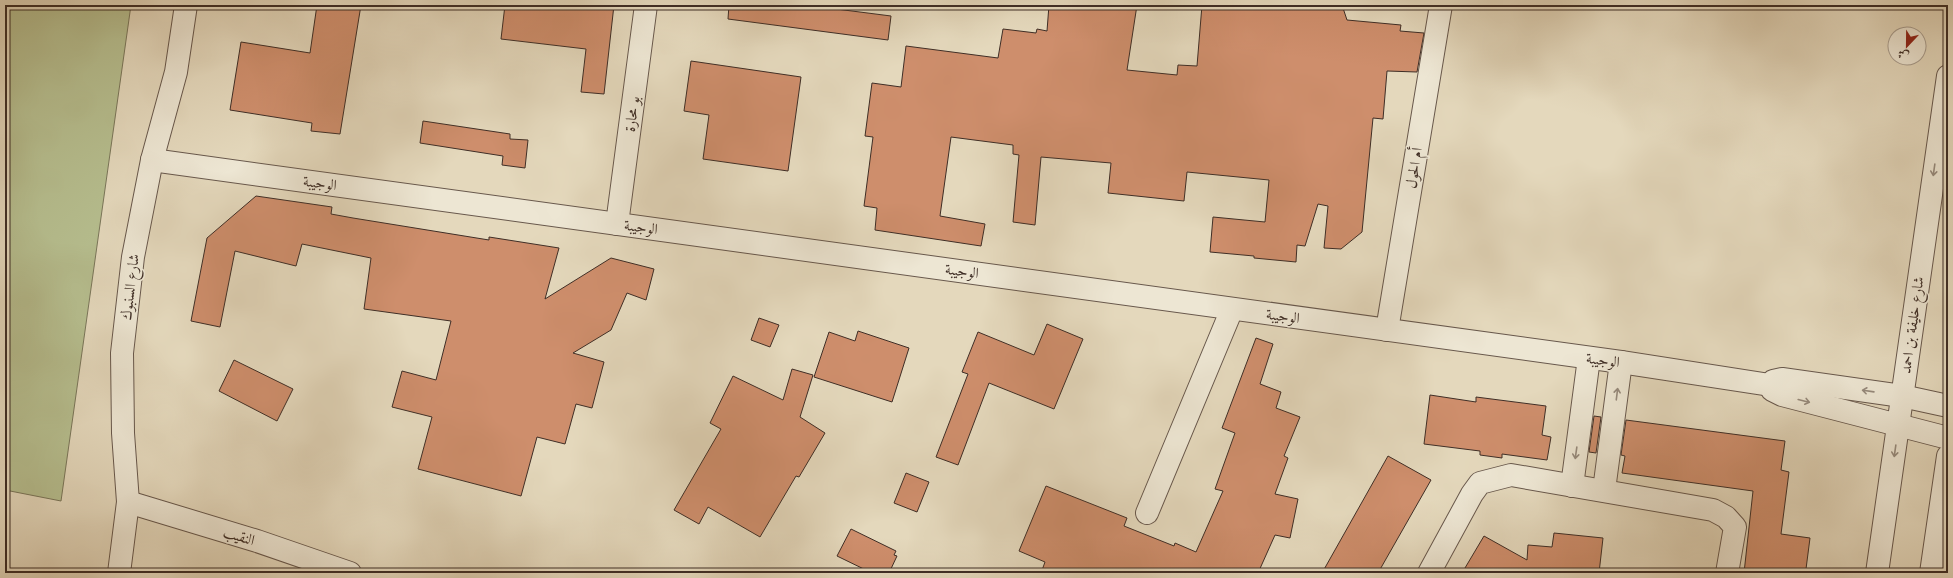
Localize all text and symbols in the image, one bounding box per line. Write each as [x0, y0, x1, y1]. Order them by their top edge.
north arrow [1887, 26, 1927, 66]
text: ش [1895, 46, 1911, 64]
street label: بو محارة [620, 95, 644, 133]
street label: أم الحول [1400, 145, 1430, 190]
one-way arrow [1930, 163, 1938, 176]
street label: الوجيبة [302, 171, 338, 195]
street label: الوجيبة [623, 215, 659, 239]
street label: شارع السنبوك [116, 253, 147, 322]
street label: الوجيبة [944, 259, 980, 283]
street label: شارع خليفة بن احمد [1895, 275, 1932, 375]
street label: الوجيبة [1265, 304, 1301, 328]
street label: الوجيبة [1585, 348, 1621, 372]
one-way arrow [1862, 387, 1875, 395]
one-way arrow [1613, 388, 1621, 401]
one-way arrow [1797, 398, 1810, 405]
one-way arrow [1891, 444, 1899, 457]
one-way arrow [1572, 446, 1580, 459]
street label: النقيب [221, 522, 257, 550]

